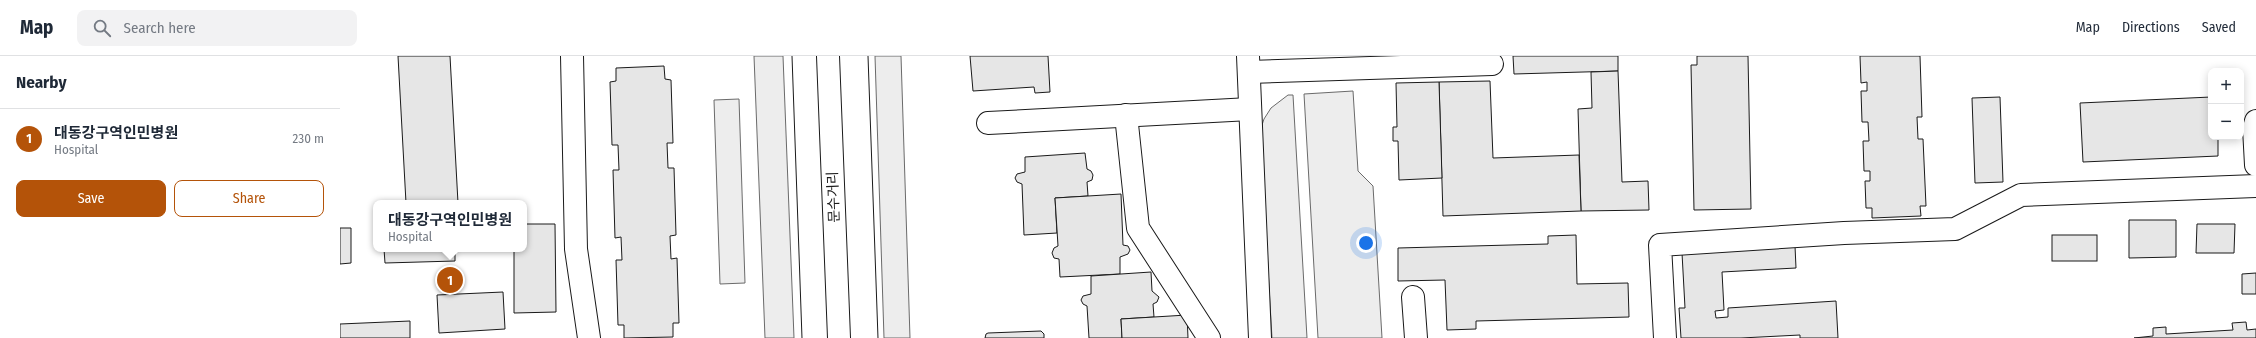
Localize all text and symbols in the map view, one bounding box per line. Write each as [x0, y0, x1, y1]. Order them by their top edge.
search box [77, 10, 357, 46]
text: Map [20, 16, 53, 39]
icon: search [91, 17, 113, 39]
text: Search here [123, 19, 196, 37]
text: Map [2076, 19, 2100, 36]
text: Directions [2122, 19, 2180, 36]
text: Saved [2202, 19, 2236, 36]
map controls [2208, 68, 2244, 140]
button: + [2208, 68, 2244, 104]
text: Nearby [16, 72, 67, 93]
button: − [2208, 104, 2244, 140]
text: 대동강구역인민병원 [54, 124, 178, 142]
text: 1 [26, 131, 32, 146]
text: 230 m [293, 131, 324, 146]
text: Hospital [54, 142, 98, 157]
street label: 문수거리 [824, 171, 843, 223]
button: Save [16, 180, 166, 217]
button: Share [174, 180, 324, 217]
popup [373, 200, 527, 252]
text: 대동강구역인민병원 [388, 211, 512, 229]
text: Hospital [388, 229, 432, 244]
your location [1356, 233, 1376, 253]
pin: 1 [437, 265, 463, 295]

